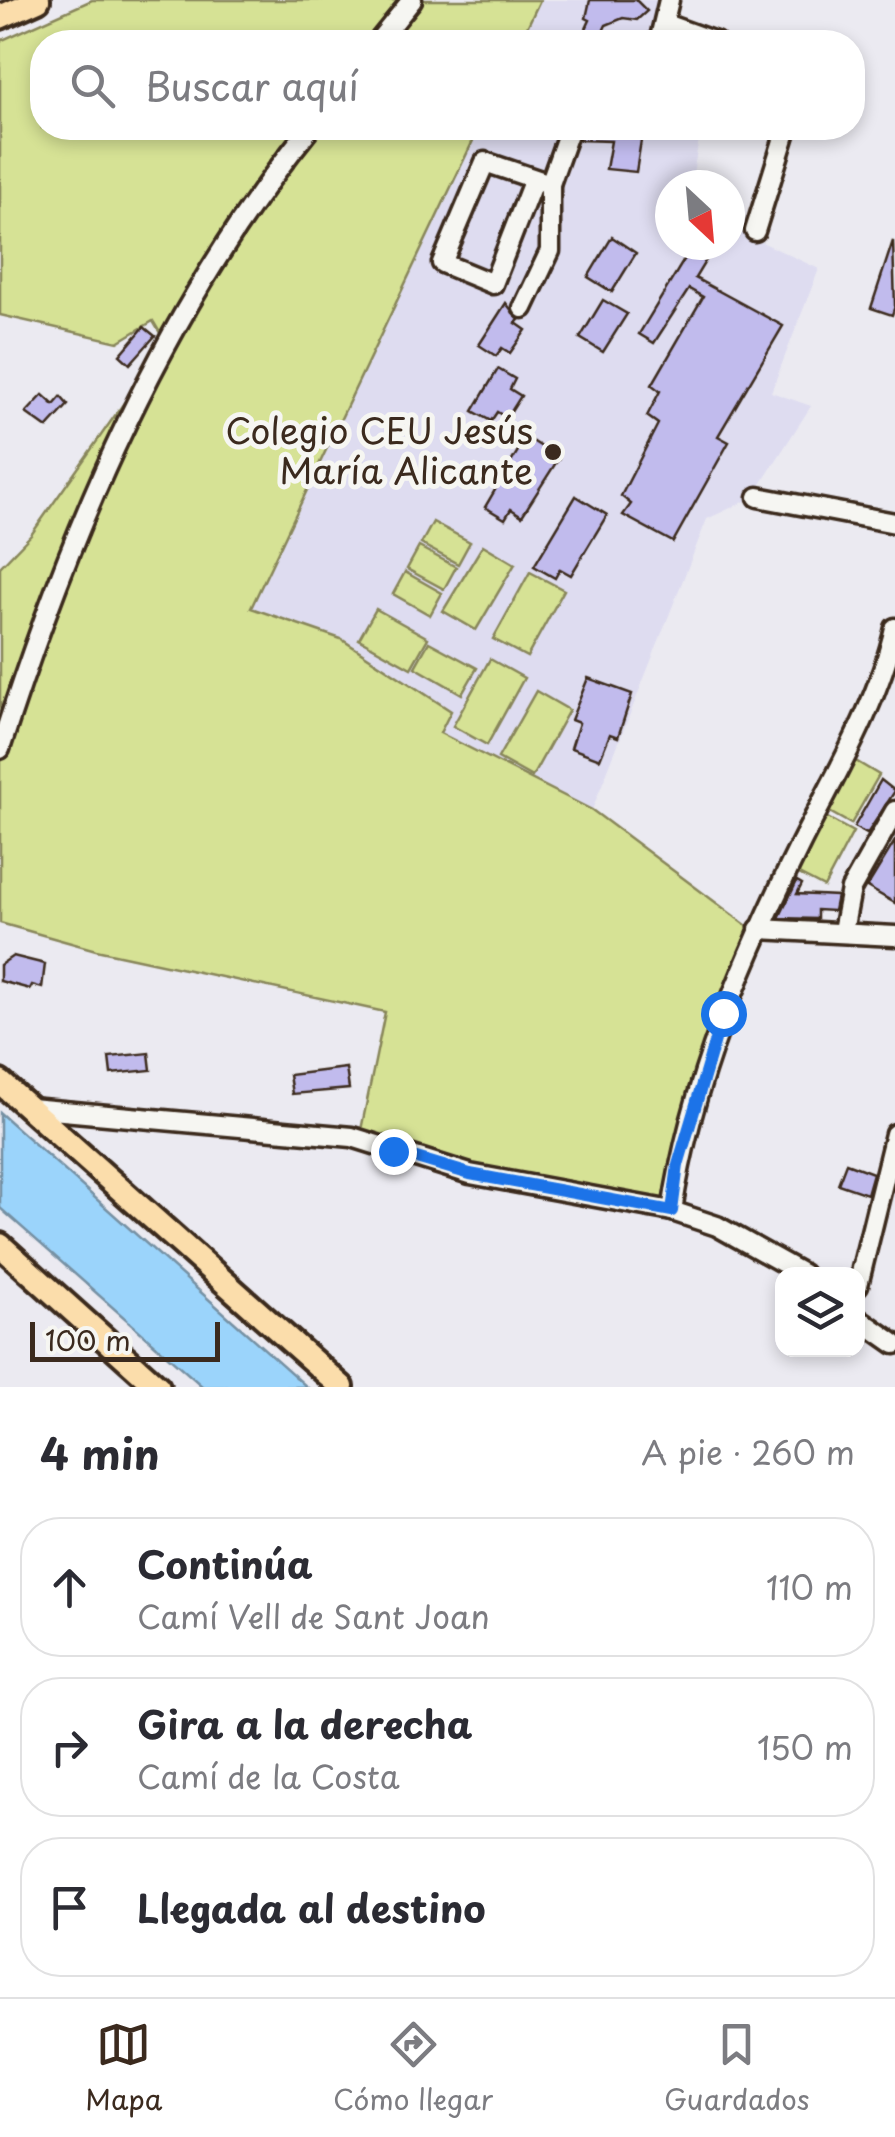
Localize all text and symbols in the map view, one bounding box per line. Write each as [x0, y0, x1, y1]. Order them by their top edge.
search box [30, 30, 865, 140]
text: Buscar aquí [145, 57, 359, 114]
icon: search [65, 58, 120, 113]
north arrow [655, 170, 745, 260]
place label: Colegio CEU Jesús María Alicante [225, 403, 533, 496]
marker: Colegio CEU Jesús María Alicante [542, 441, 564, 463]
route start [701, 991, 747, 1037]
route end [371, 1129, 417, 1175]
map controls [775, 1267, 865, 1357]
button: layers [775, 1267, 865, 1357]
scale bar [30, 1317, 220, 1362]
text: 100 m [45, 1318, 131, 1361]
text: 4 min [40, 1421, 160, 1484]
text: A pie · 260 m [641, 1428, 855, 1476]
text: Continúa [137, 1535, 313, 1592]
icon: ahead [42, 1560, 97, 1615]
text: 110 m [766, 1563, 853, 1611]
text: Camí Vell de Sant Joan [137, 1592, 490, 1640]
text: Gira a la derecha [137, 1695, 472, 1752]
icon: right [42, 1720, 97, 1775]
text: 150 m [757, 1723, 853, 1771]
text: Camí de la Costa [137, 1752, 400, 1800]
text: Llegada al destino [137, 1879, 486, 1936]
icon: arrive [42, 1880, 97, 1935]
tab: Mapa [85, 2017, 162, 2120]
tab: Cómo llegar [333, 2017, 493, 2120]
tab: Guardados [664, 2017, 810, 2120]

